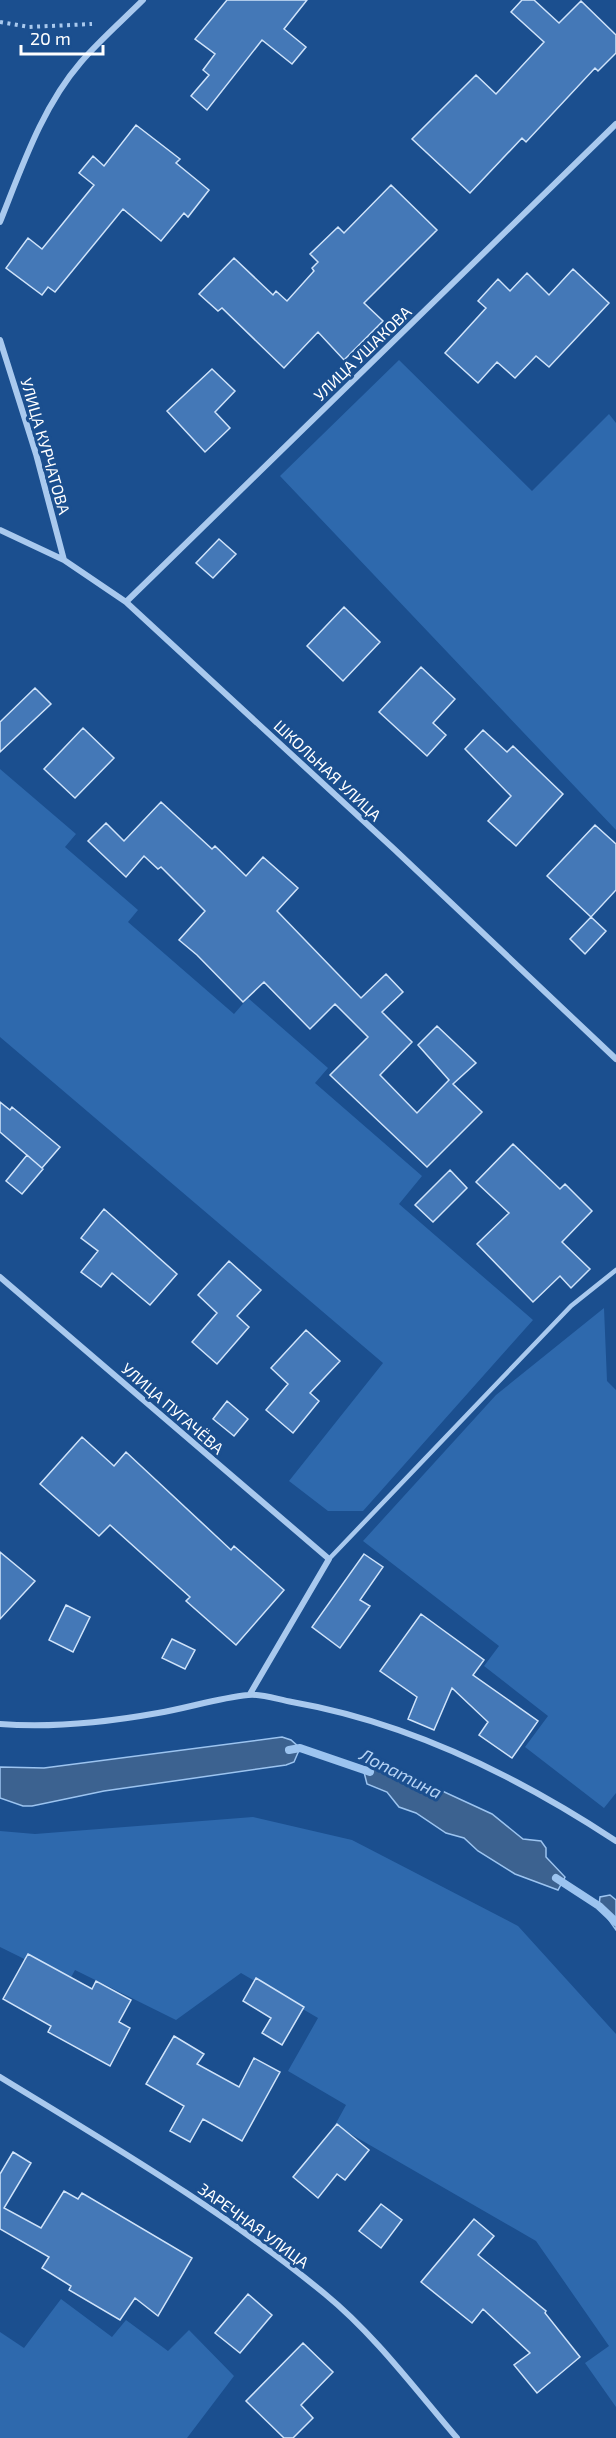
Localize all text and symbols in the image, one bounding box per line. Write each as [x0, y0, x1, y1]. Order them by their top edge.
scale bar [21, 18, 104, 56]
text: 20 m [30, 27, 71, 49]
street label: УЛИЦА УШАКОВА [309, 302, 415, 404]
street label: УЛИЦА КУРЧАТОВА [17, 376, 75, 516]
street label: ШКОЛЬНАЯ УЛИЦА [270, 715, 386, 825]
street label: УЛИЦА ПУГАЧЁВА [118, 1358, 228, 1458]
water label: Лопатина [355, 1742, 446, 1803]
street label: ЗАРЕЧНАЯ УЛИЦА [195, 2179, 313, 2271]

